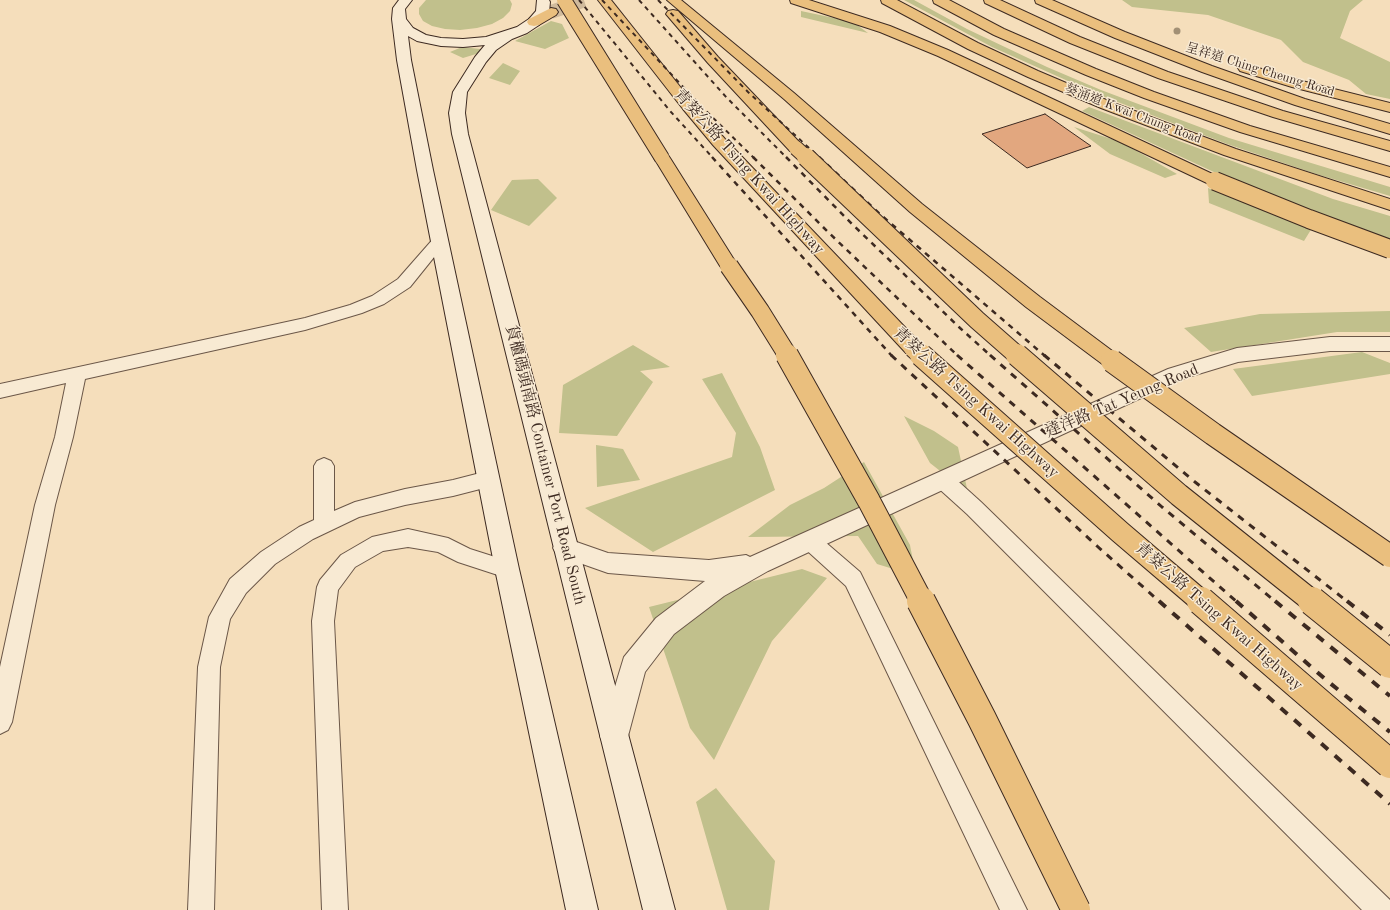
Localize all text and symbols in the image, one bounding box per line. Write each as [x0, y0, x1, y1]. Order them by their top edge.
street label: 呈祥道 Ching Cheung Road [1184, 40, 1336, 100]
street label: 葵涌道 Kwai Chung Road [1062, 81, 1204, 147]
street label: 青葵公路 Tsing Kwai Highway [670, 85, 828, 259]
street label: 貨櫃碼頭南路 Container Port Road South [501, 323, 589, 607]
street label: 青葵公路 Tsing Kwai Highway [889, 324, 1063, 482]
street label: 達洋路 Tat Yeung Road [1042, 360, 1202, 442]
street label: 青葵公路 Tsing Kwai Highway [1131, 539, 1307, 695]

